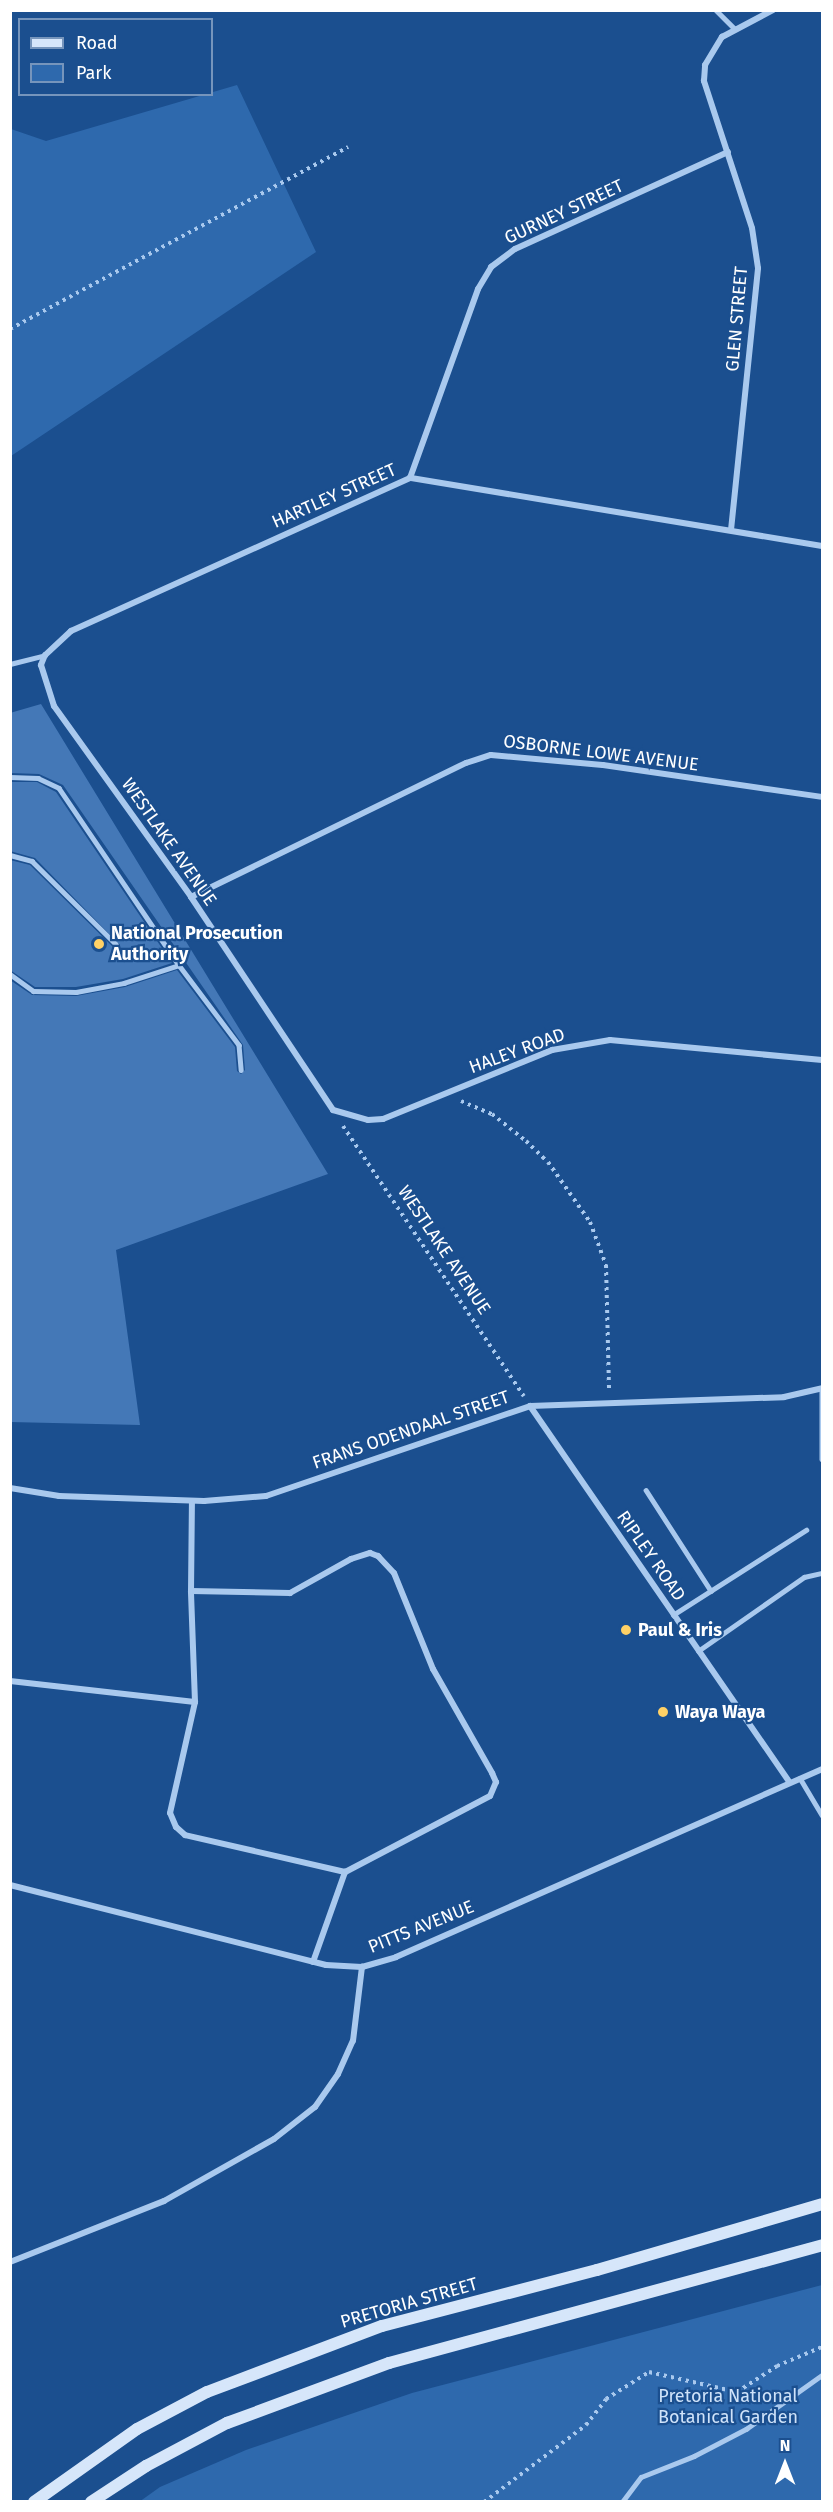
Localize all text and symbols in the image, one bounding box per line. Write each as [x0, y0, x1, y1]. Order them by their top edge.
legend [18, 18, 213, 96]
text: Road [76, 32, 118, 54]
text: Park [76, 62, 111, 84]
street label: GURNEY STREET [501, 175, 627, 249]
street label: GLEN STREET [722, 266, 752, 372]
street label: HARTLEY STREET [269, 459, 399, 533]
street label: OSBORNE LOWE AVENUE [502, 730, 700, 776]
street label: WESTLAKE AVENUE [117, 774, 221, 910]
place label: National Prosecution Authority [111, 923, 283, 966]
marker: National Prosecution Authority [92, 937, 106, 951]
street label: HALEY ROAD [466, 1024, 568, 1078]
street label: WESTLAKE AVENUE [393, 1181, 495, 1319]
street label: FRANS ODENDAAL STREET [310, 1386, 512, 1474]
street label: RIPLEY ROAD [612, 1507, 690, 1605]
place label: Paul & Iris [638, 1619, 722, 1641]
marker: Paul & Iris [619, 1623, 633, 1637]
place label: Waya Waya [675, 1701, 765, 1723]
marker: Waya Waya [656, 1705, 670, 1719]
street label: PITTS AVENUE [365, 1896, 477, 1958]
street label: PRETORIA STREET [338, 2273, 480, 2333]
park label: Pretoria National Botanical Garden [658, 2386, 798, 2428]
north arrow [755, 2434, 815, 2494]
text: N [780, 2436, 790, 2455]

